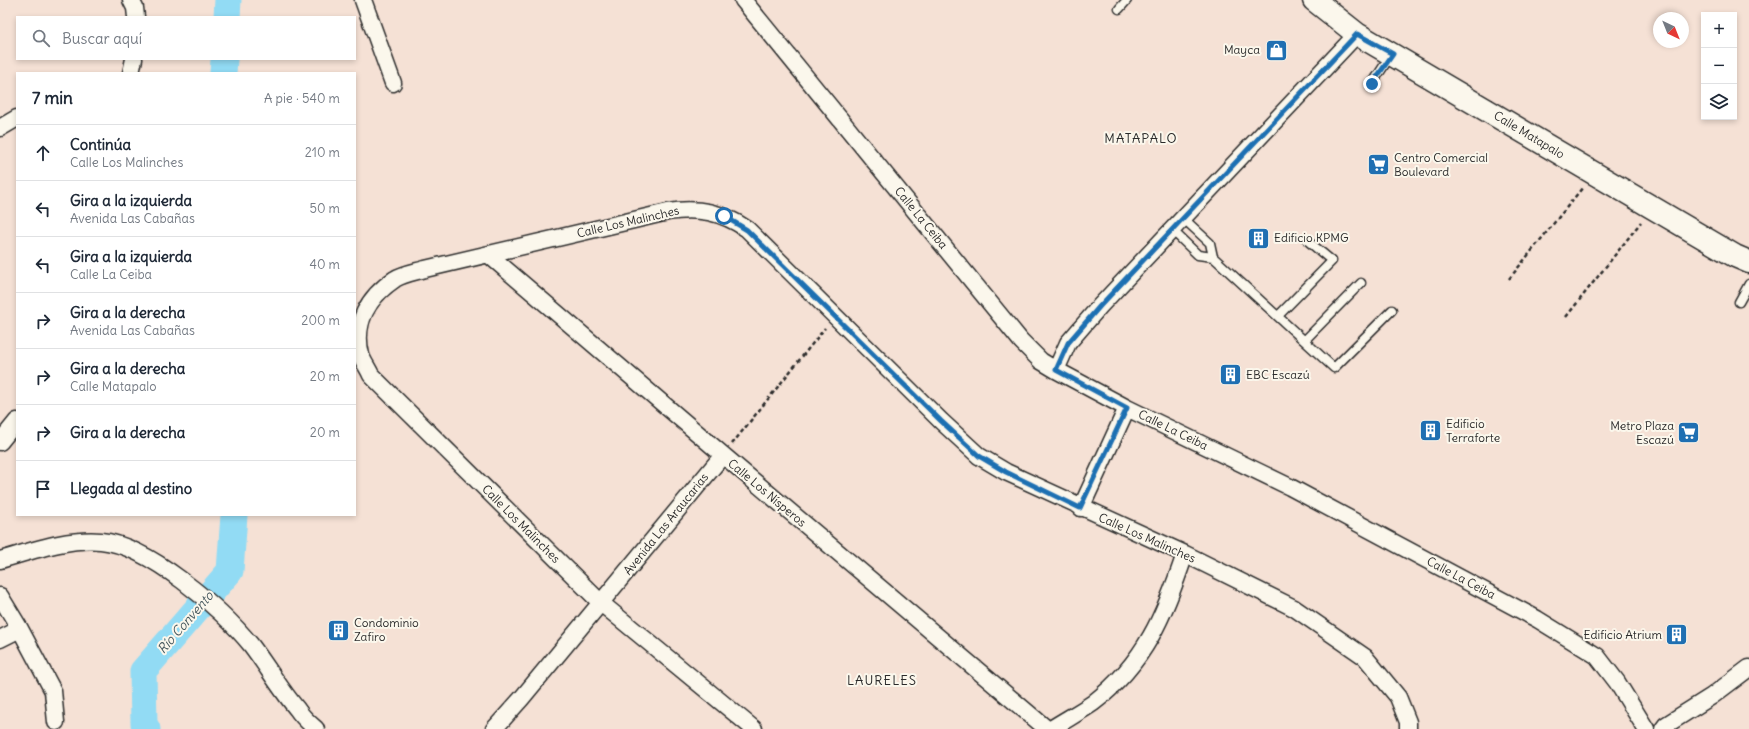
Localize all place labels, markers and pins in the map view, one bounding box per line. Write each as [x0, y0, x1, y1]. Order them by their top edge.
shop icon: Mayca [1263, 37, 1289, 63]
place label: Mayca [1224, 42, 1260, 57]
place label: Centro Comercial Boulevard [1394, 150, 1488, 179]
supermarket icon: Centro Comercial Boulevard [1366, 152, 1392, 178]
building icon: Edificio KPMG [1246, 225, 1272, 251]
place label: Edificio KPMG [1274, 230, 1349, 245]
building icon: EBC Escazú [1218, 362, 1244, 388]
place label: EBC Escazú [1246, 367, 1310, 382]
place label: Edificio Terraforte [1446, 416, 1500, 445]
building icon: Edificio Terraforte [1418, 418, 1444, 444]
place label: Metro Plaza Escazú [1610, 418, 1674, 447]
supermarket icon: Metro Plaza Escazú [1676, 420, 1702, 446]
place label: Condominio Zafiro [354, 615, 419, 644]
building icon: Condominio Zafiro [326, 617, 352, 643]
building icon: Edificio Atrium [1664, 622, 1690, 648]
place label: Edificio Atrium [1584, 627, 1662, 642]

